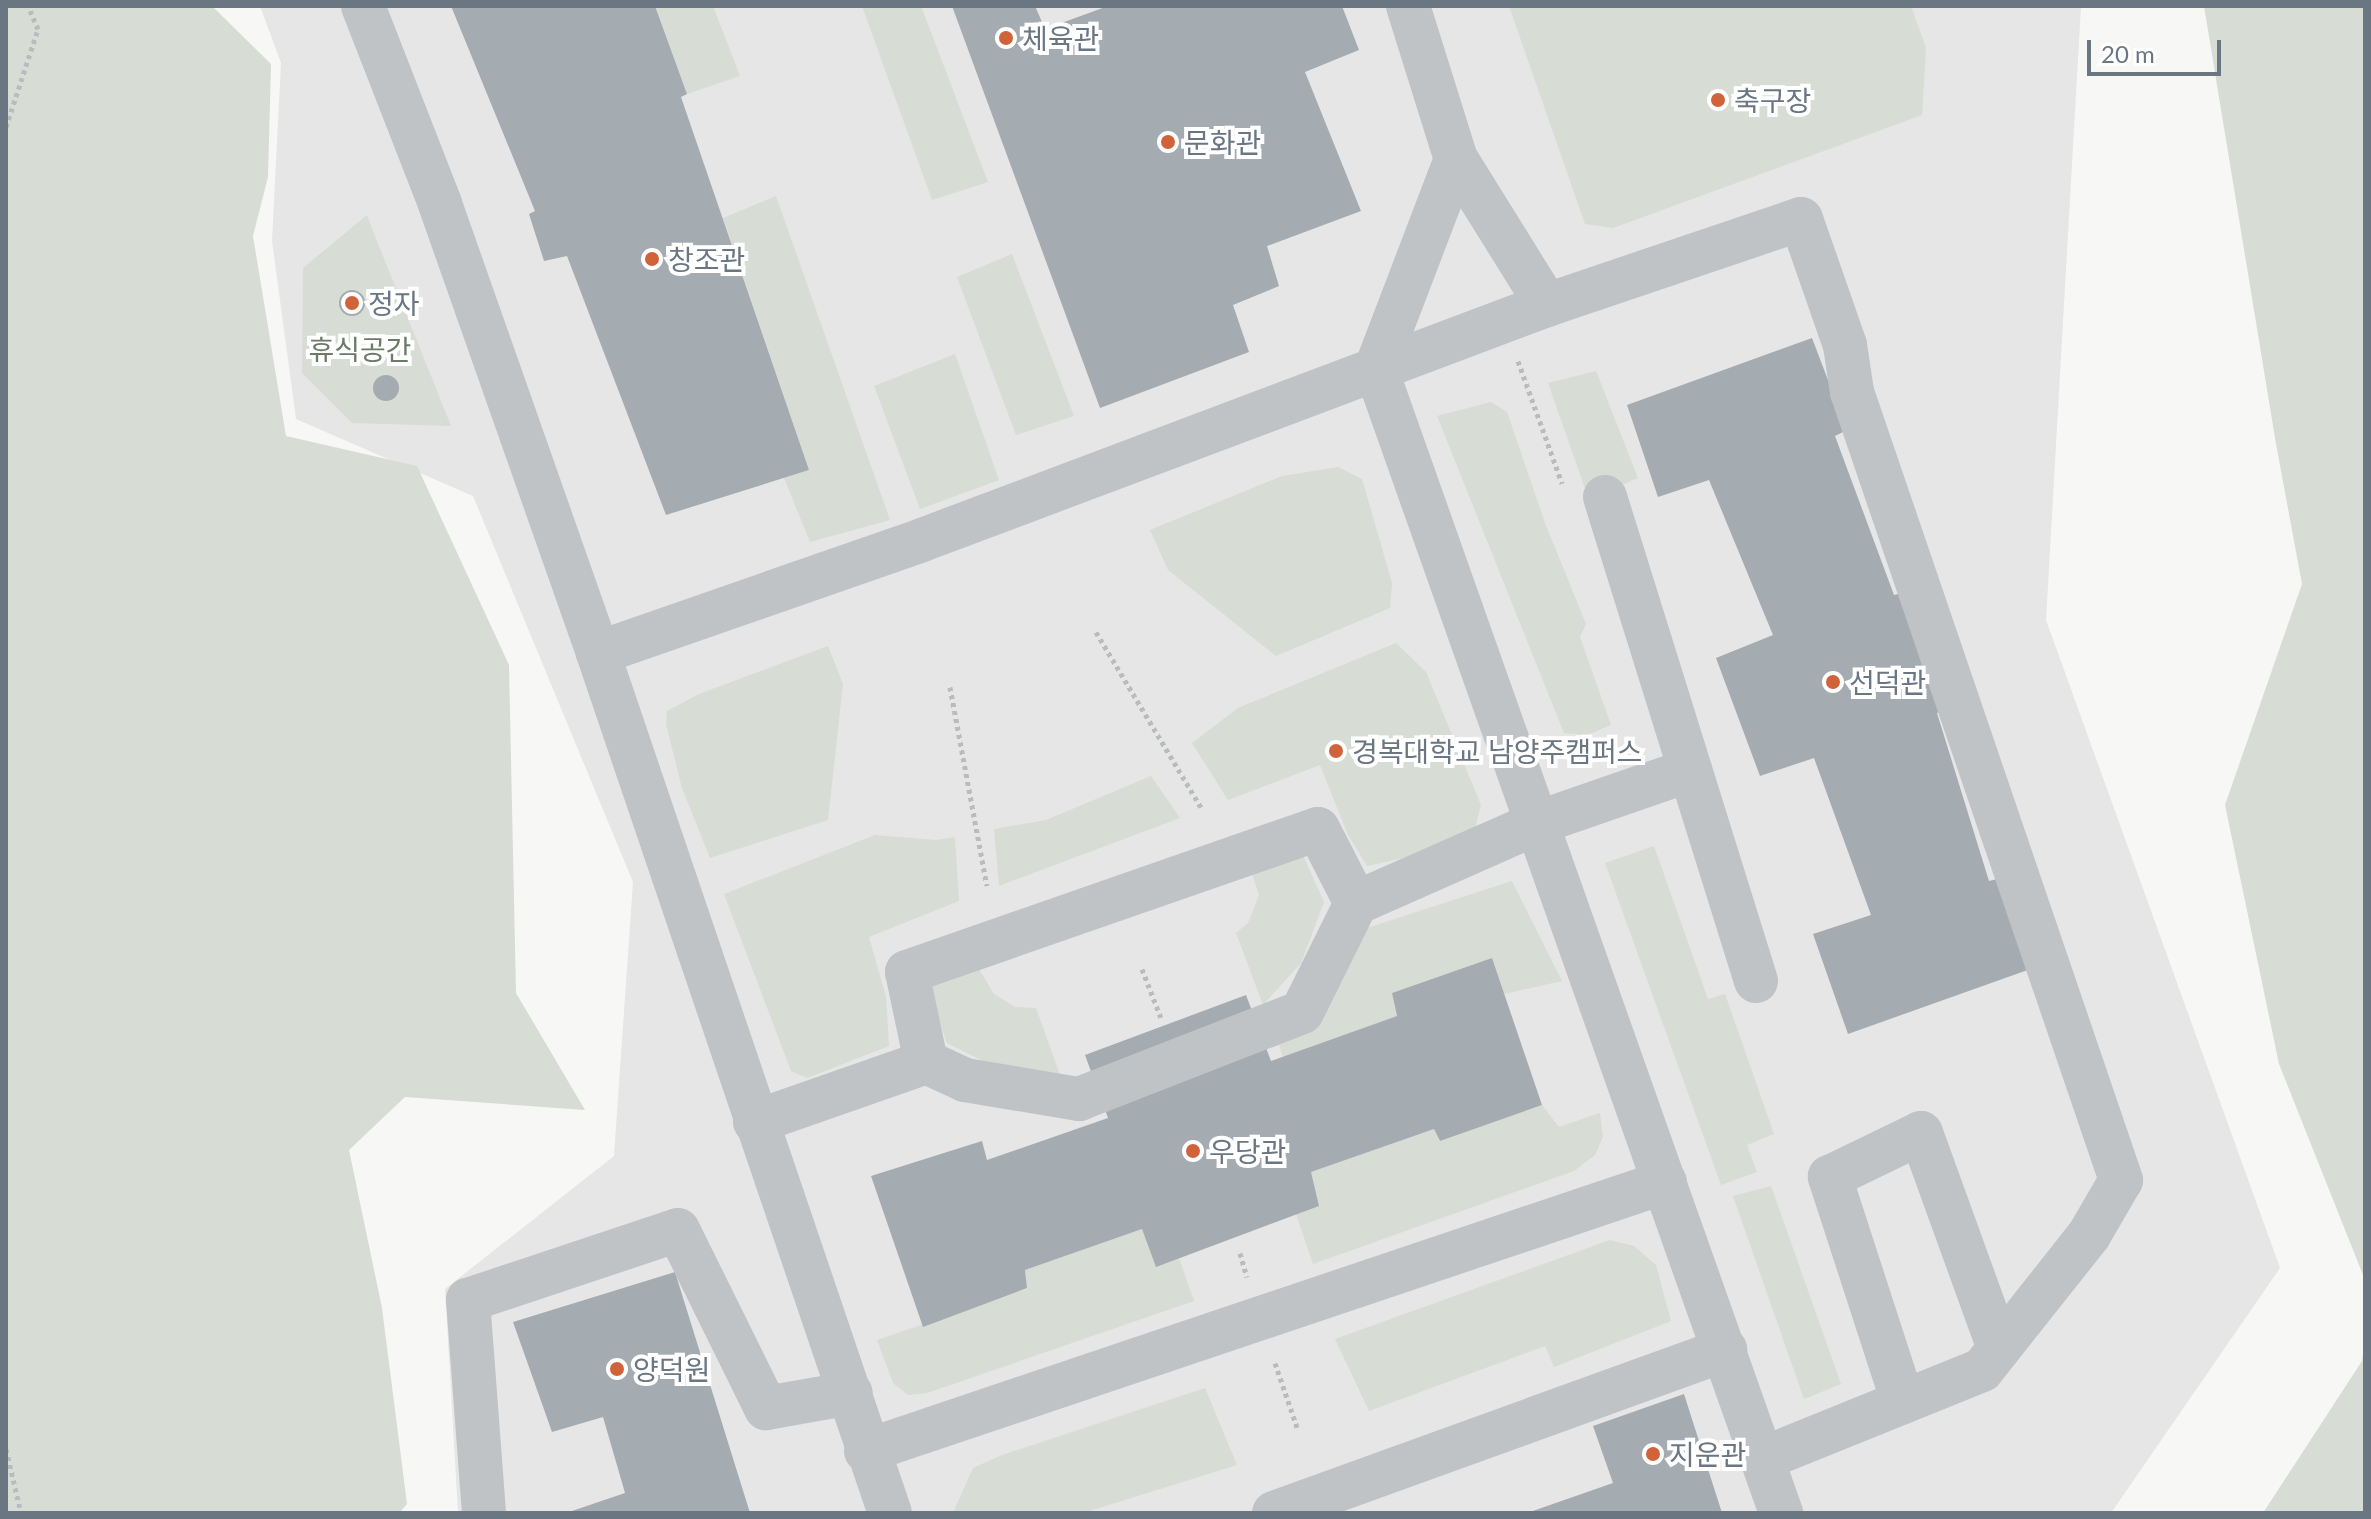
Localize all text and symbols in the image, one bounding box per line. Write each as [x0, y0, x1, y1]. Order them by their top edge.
place label: 체육관 [1022, 21, 1099, 55]
scale bar [2091, 24, 2225, 74]
marker: 체육관 [997, 29, 1015, 47]
text: 20 m [2101, 39, 2155, 68]
place label: 축구장 [1734, 83, 1811, 117]
marker: 축구장 [1709, 91, 1727, 109]
place label: 문화관 [1184, 125, 1261, 159]
marker: 문화관 [1159, 133, 1177, 151]
place label: 창조관 [668, 242, 745, 276]
marker: 창조관 [643, 250, 661, 268]
place label: 정자 [368, 286, 420, 320]
marker: 정자 [343, 294, 361, 312]
park label: 휴식공간 [308, 332, 412, 366]
place label: 선덕관 [1849, 665, 1926, 699]
marker: 선덕관 [1824, 673, 1842, 691]
place label: 경복대학교 남양주캠퍼스 [1352, 734, 1643, 768]
marker: 경복대학교 남양주캠퍼스 [1327, 742, 1345, 760]
place label: 우당관 [1209, 1134, 1286, 1168]
marker: 우당관 [1184, 1142, 1202, 1160]
place label: 양덕원 [633, 1352, 710, 1386]
marker: 양덕원 [608, 1360, 626, 1378]
place label: 지운관 [1669, 1437, 1746, 1471]
marker: 지운관 [1644, 1445, 1662, 1463]

